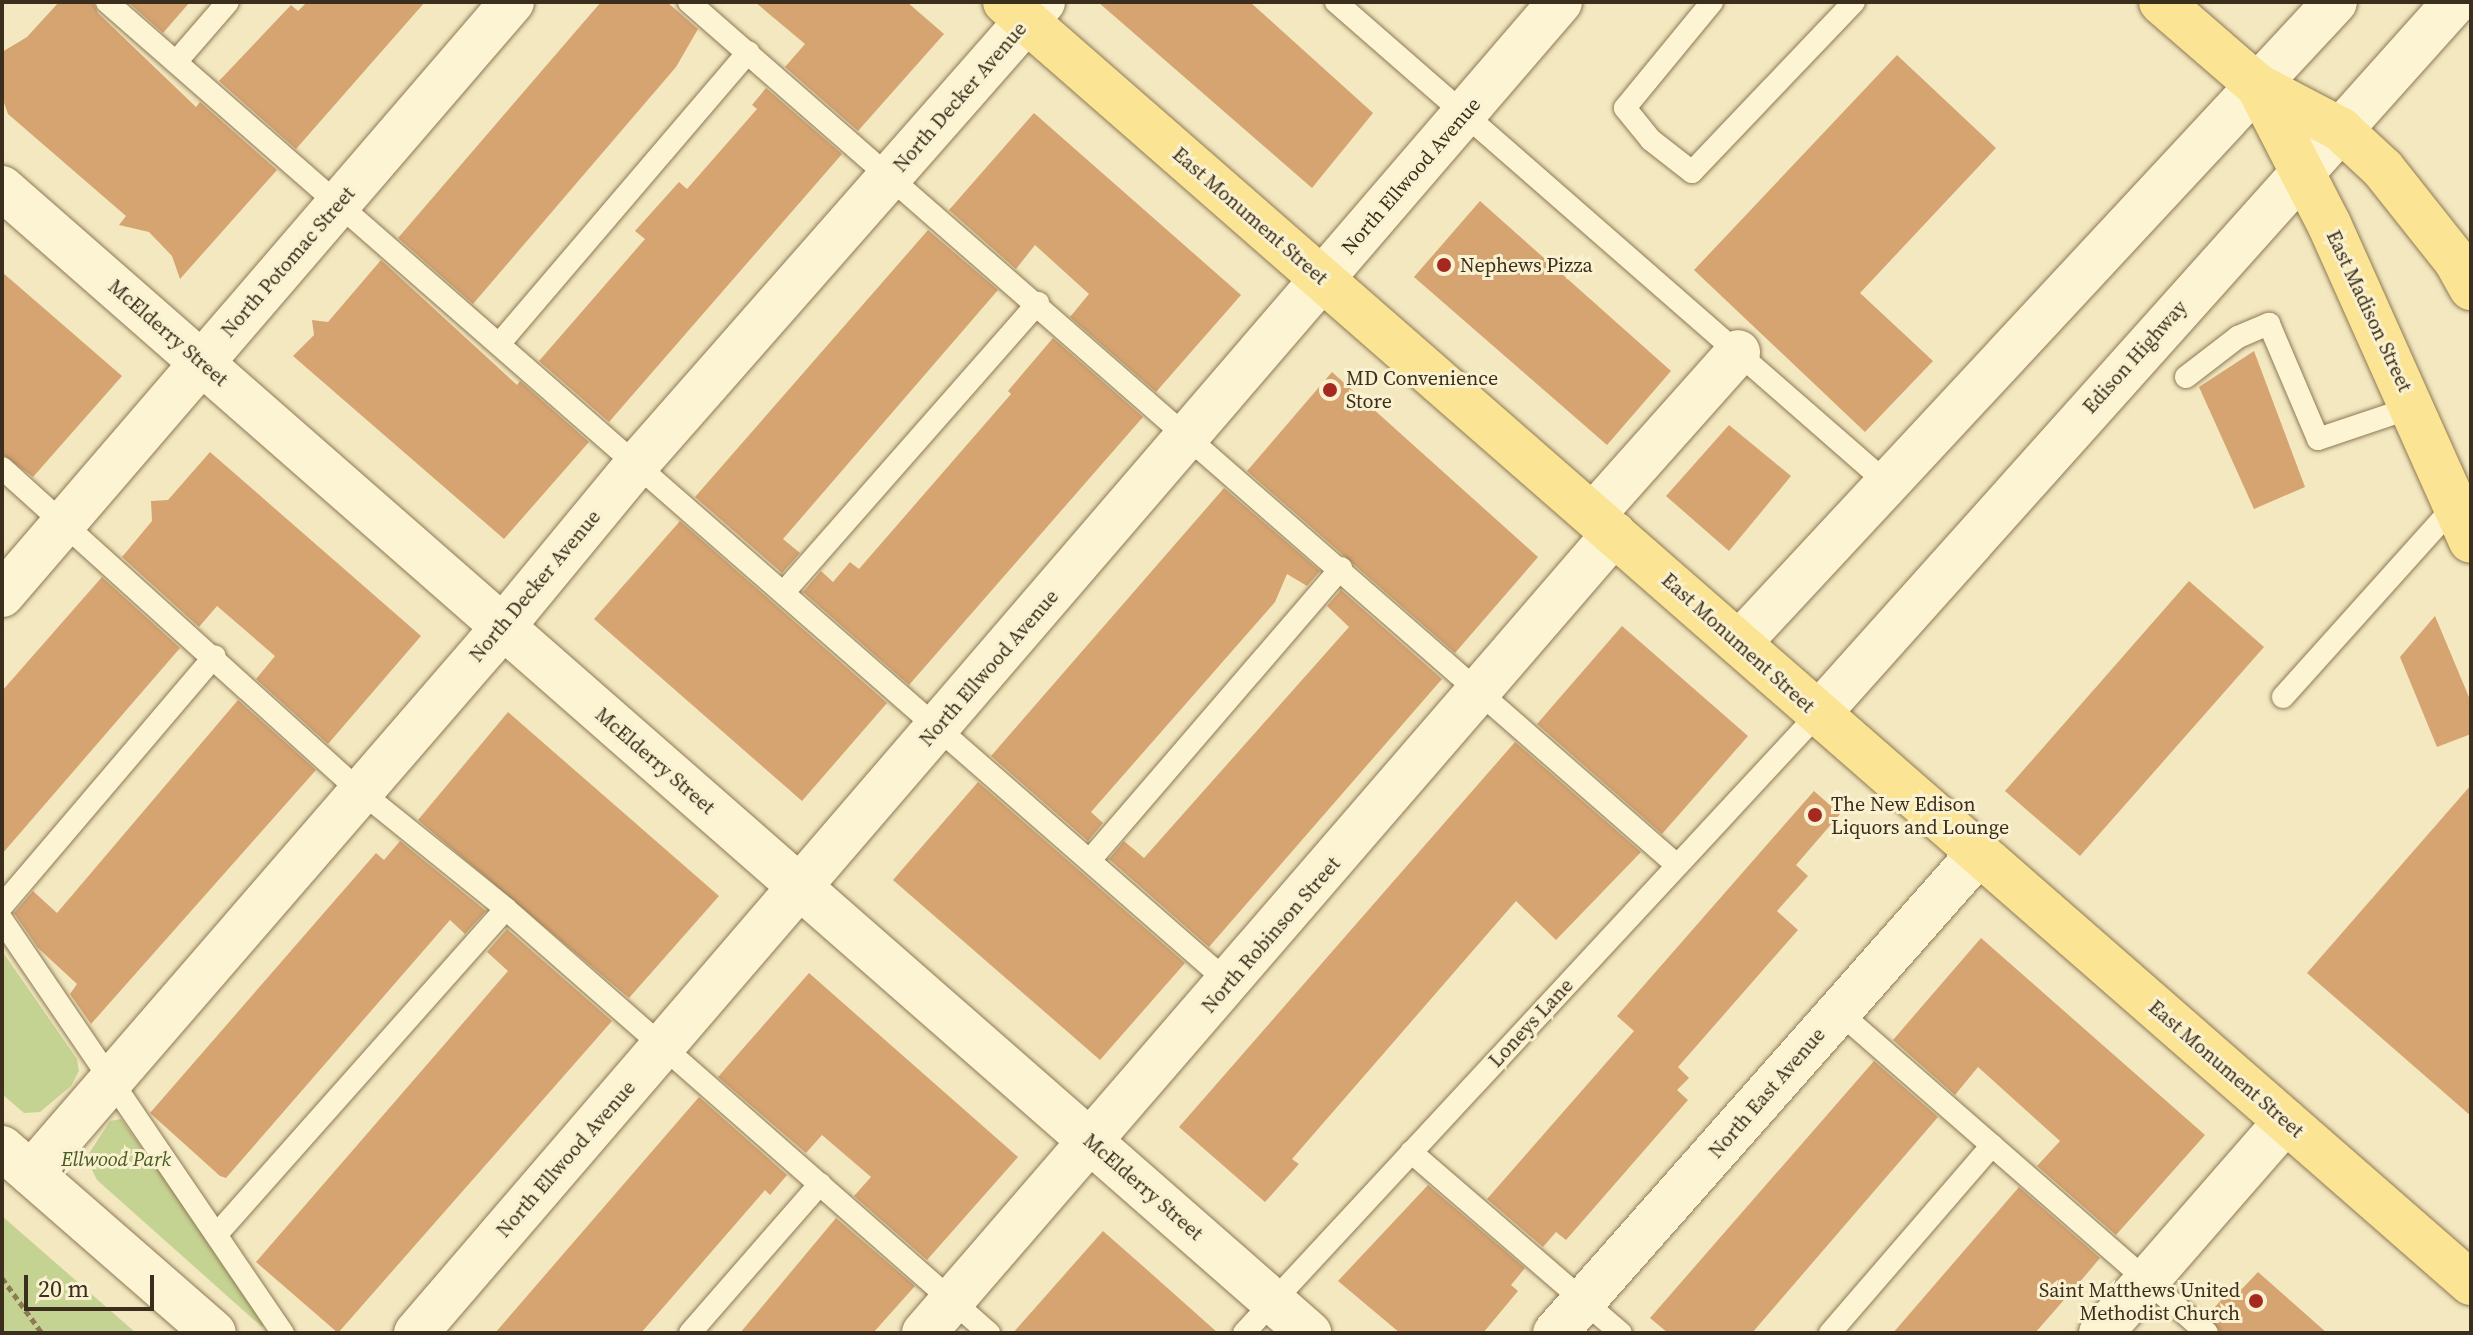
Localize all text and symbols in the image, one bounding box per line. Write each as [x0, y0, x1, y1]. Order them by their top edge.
street label: North Decker Avenue [888, 17, 1032, 177]
street label: North Ellwood Avenue [1336, 93, 1486, 259]
street label: East Monument Street [1168, 142, 1332, 290]
street label: North Potomac Street [216, 182, 360, 342]
street label: East Madison Street [2321, 226, 2417, 396]
place label: Nephews Pizza [1460, 253, 1593, 277]
marker: Nephews Pizza [1435, 256, 1453, 274]
street label: McElderry Street [103, 275, 233, 391]
street label: Edison Highway [2078, 295, 2192, 419]
place label: MD Convenience Store [1346, 366, 1498, 413]
marker: MD Convenience Store [1321, 381, 1339, 399]
street label: North Decker Avenue [464, 505, 606, 667]
street label: East Monument Street [1657, 568, 1819, 718]
street label: North Ellwood Avenue [914, 585, 1064, 751]
street label: McElderry Street [590, 703, 720, 819]
place label: The New Edison Liquors and Lounge [1831, 792, 2009, 839]
marker: The New Edison Liquors and Lounge [1806, 806, 1824, 824]
street label: North Robinson Street [1197, 852, 1345, 1018]
street label: Loneys Lane [1484, 974, 1578, 1072]
street label: East Monument Street [2144, 995, 2308, 1143]
street label: North East Avenue [1704, 1023, 1830, 1163]
street label: North Ellwood Avenue [491, 1076, 641, 1242]
street label: McElderry Street [1078, 1129, 1208, 1245]
park label: Ellwood Park [61, 1147, 171, 1171]
scale bar [28, 1259, 158, 1309]
text: 20 m [38, 1272, 89, 1305]
place label: Saint Matthews United Methodist Church [2039, 1278, 2240, 1325]
marker: Saint Matthews United Methodist Church [2247, 1292, 2265, 1310]

